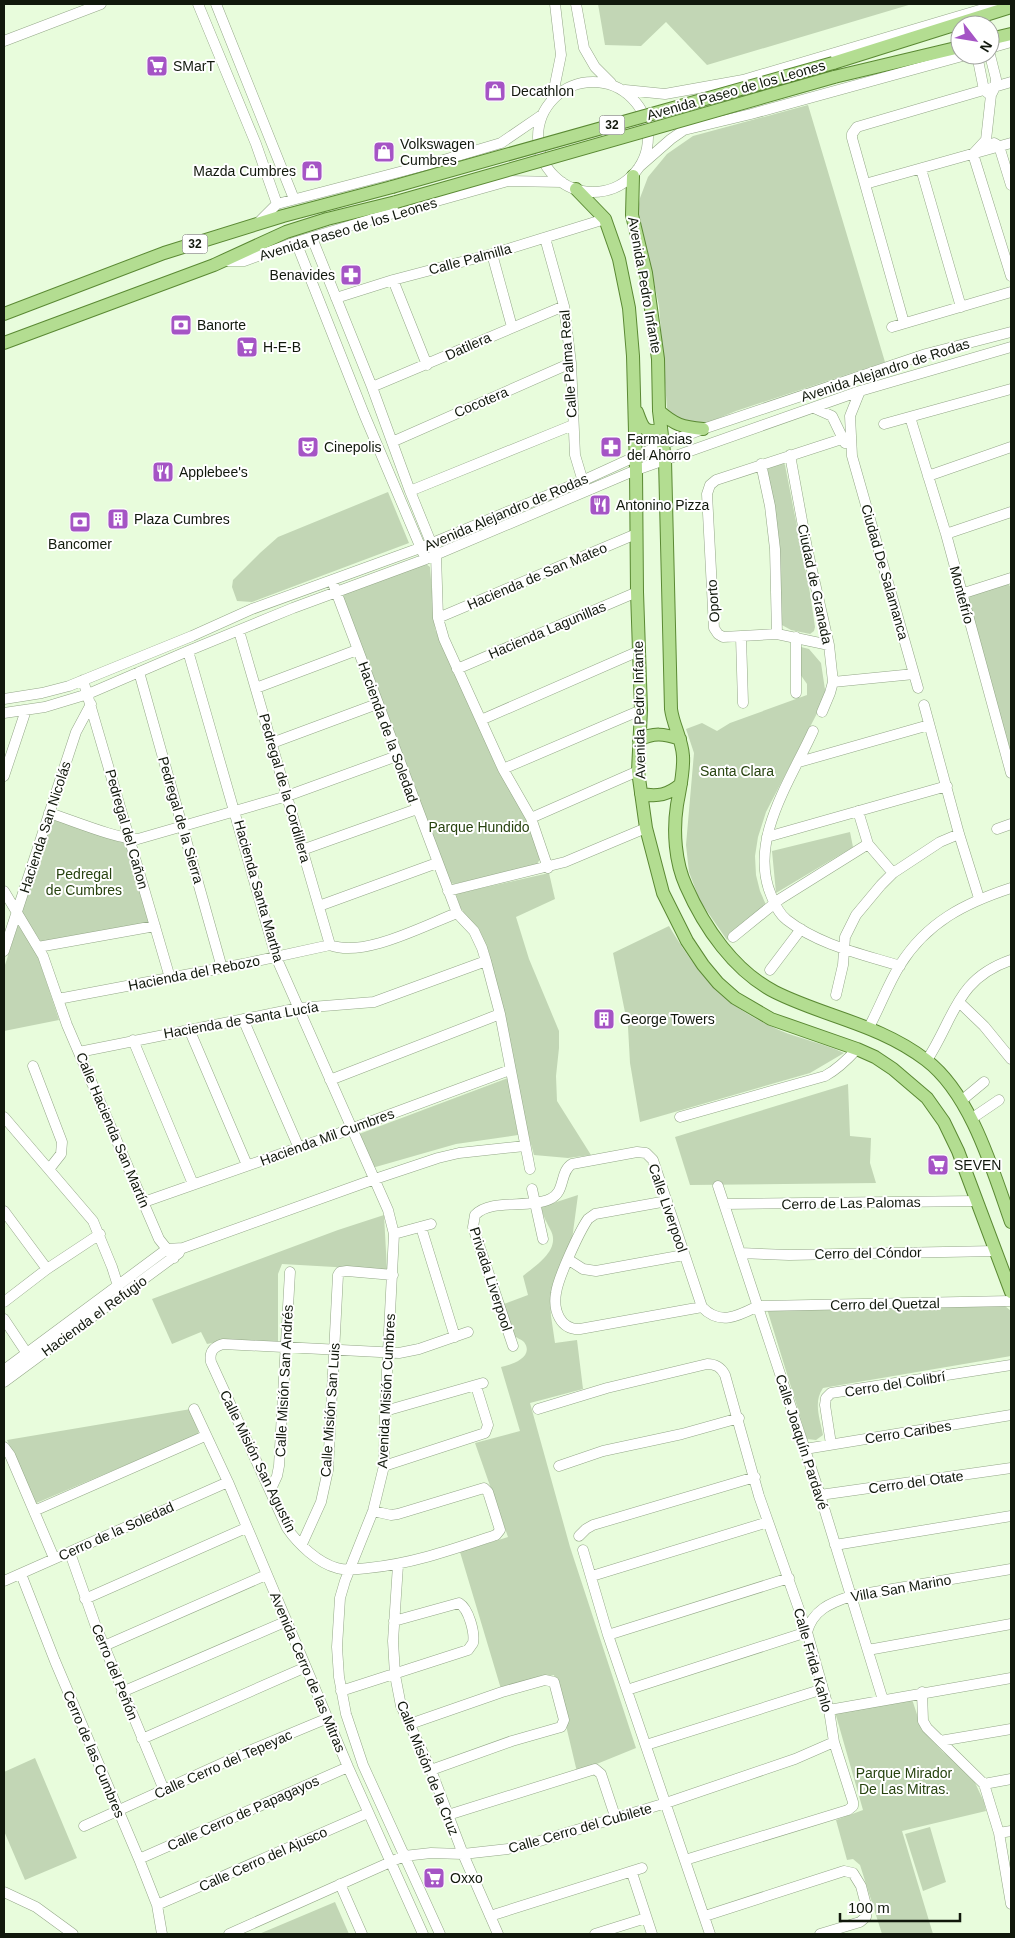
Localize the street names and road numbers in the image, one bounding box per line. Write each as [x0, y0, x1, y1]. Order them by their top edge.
street label: Avenida Paseo de los Leones [645, 57, 827, 123]
road number: 32 [600, 116, 624, 134]
street label: Avenida Paseo de los Leones [257, 194, 439, 264]
street label: Avenida Pedro Infante [625, 216, 665, 355]
road number: 32 [182, 234, 208, 253]
street label: Calle Palmilla [427, 240, 513, 278]
street label: Calle Palma Real [556, 309, 580, 419]
street label: Datilera [443, 329, 493, 363]
street label: Avenida Alejandro de Rodas [799, 335, 971, 405]
street label: Cocotera [452, 383, 510, 420]
street label: Avenida Alejandro de Rodas [422, 470, 590, 554]
street label: Ciudad De Salamanca [858, 502, 912, 642]
street label: Ciudad de Granada [794, 523, 836, 646]
street label: Hacienda de San Mateo [465, 539, 609, 613]
street label: Montefrío [947, 564, 977, 626]
street label: Oporto [704, 579, 722, 623]
street label: Hacienda Lagunillas [486, 598, 608, 662]
street label: Avenida Pedro Infante [630, 641, 648, 779]
street label: Hacienda de la Soledad [355, 659, 421, 805]
street label: Pedregal de la Cordillera [256, 712, 314, 864]
street label: Pedregal de la Sierra [155, 755, 207, 886]
street label: Hacienda San Nicolás [16, 759, 74, 895]
street label: Pedregal del Cañon [102, 767, 152, 891]
street label: Hacienda Santa Martha [231, 818, 287, 964]
street label: Hacienda del Rebozo [127, 952, 261, 994]
street label: Hacienda de Santa Lucía [162, 998, 320, 1042]
street label: Calle Hacienda San Martín [73, 1050, 153, 1210]
street label: Hacienda Mil Cumbres [258, 1105, 396, 1169]
street label: Calle Liverpool [645, 1162, 691, 1254]
street label: Cerro de Las Palomas [781, 1194, 921, 1212]
street label: Privada Liverpool [467, 1225, 515, 1333]
street label: Cerro del Cóndor [814, 1244, 922, 1262]
street label: Hacienda el Refugio [38, 1272, 150, 1360]
street label: Cerro del Quetzal [830, 1295, 940, 1313]
street label: Calle Misión San Andrés [272, 1304, 296, 1458]
street label: Avenida Misión Cumbres [374, 1313, 398, 1469]
street label: Calle Misión San Luis [317, 1342, 343, 1478]
street label: Cerro del Colibrí [843, 1368, 947, 1400]
street label: Calle Joaquín Pardavé [773, 1372, 832, 1512]
street label: Calle Misión San Agustín [217, 1388, 299, 1534]
street label: Cerro Caribes [864, 1417, 952, 1447]
street label: Cerro del Otate [867, 1467, 965, 1497]
street label: Cerro de la Soledad [56, 1498, 176, 1564]
street label: Villa San Marino [850, 1571, 953, 1605]
street label: Avenida Cerro de las Mitras [267, 1589, 349, 1755]
street label: Calle Frida Kahlo [791, 1606, 836, 1714]
street label: Cerro del Peñón [88, 1622, 142, 1722]
street label: Cerro de las Cumbres [60, 1688, 128, 1820]
street label: Calle Misión de la Cruz [394, 1698, 462, 1838]
street label: Calle Cerro del Tepeyac [152, 1726, 294, 1802]
street label: Calle Cerro de Papagayos [165, 1772, 321, 1854]
street label: Calle Cerro del Cubilete [506, 1800, 654, 1856]
street label: Calle Cerro del Ajusco [196, 1823, 330, 1894]

